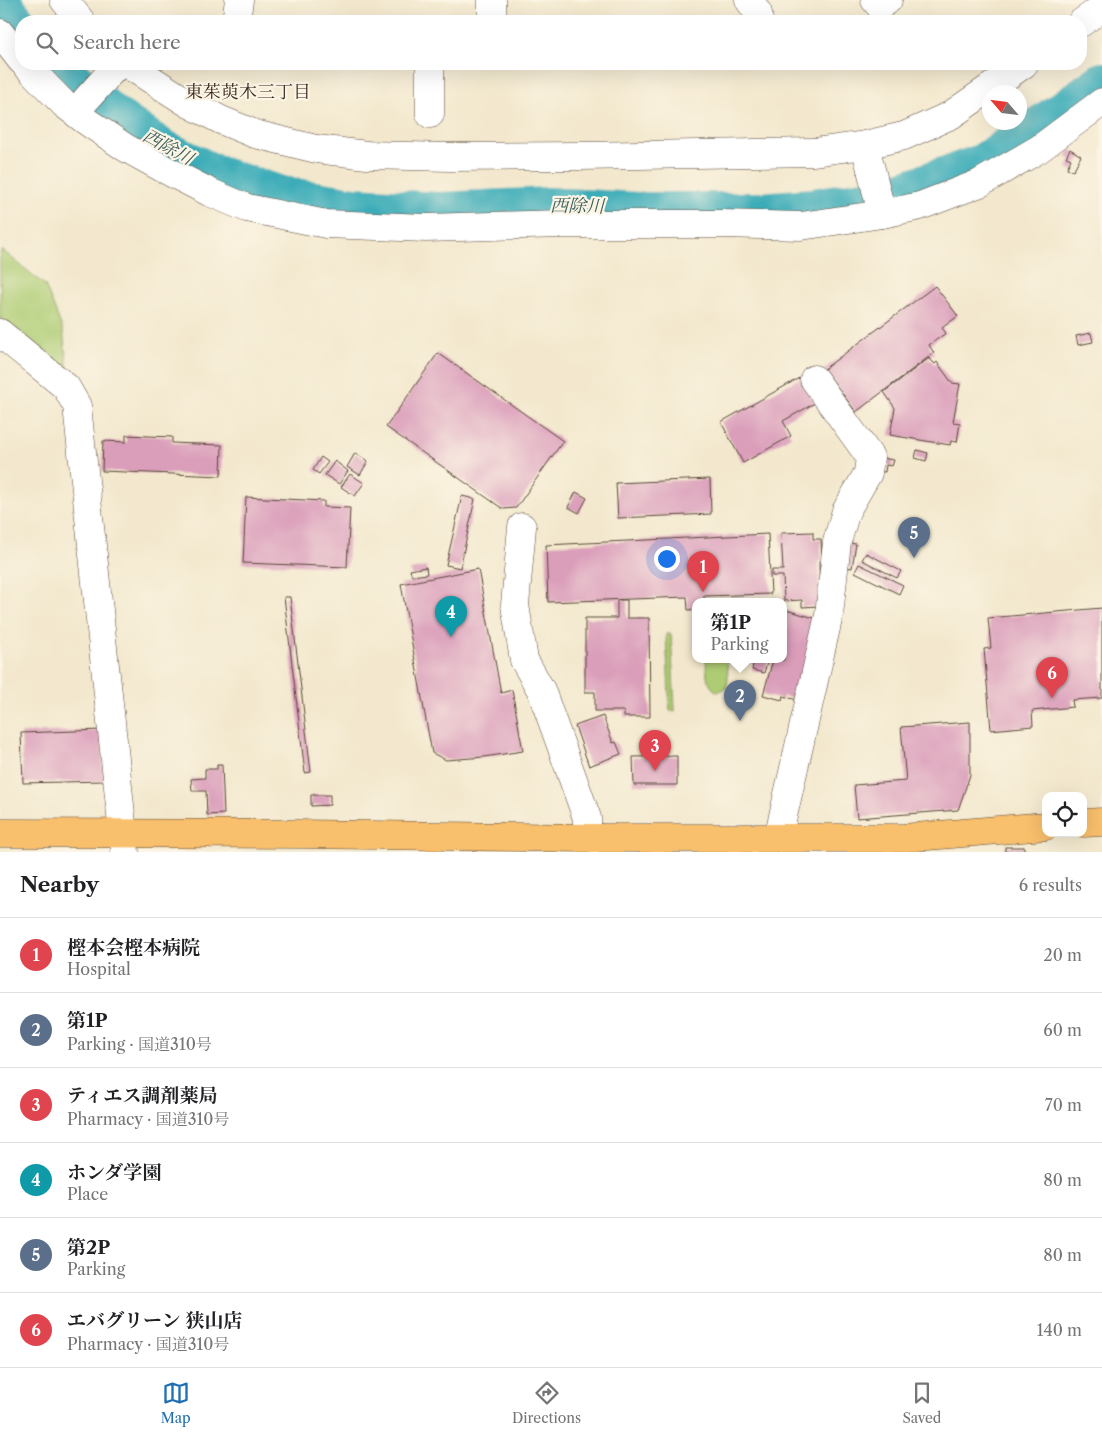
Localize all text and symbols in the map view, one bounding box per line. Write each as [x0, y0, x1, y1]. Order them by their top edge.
search box [15, 15, 1087, 70]
icon: search [33, 29, 61, 57]
text: Search here [73, 31, 181, 54]
district label: 東茱萸木三丁目 [185, 81, 311, 103]
north arrow [982, 85, 1027, 130]
water label: 西除川 [139, 124, 199, 171]
water label: 西除川 [550, 195, 606, 218]
pin: 5 [898, 517, 930, 558]
your location [654, 546, 680, 572]
pin: 1 [687, 551, 719, 592]
pin: 4 [435, 596, 467, 637]
popup [692, 598, 787, 663]
text: 第1P [710, 611, 751, 634]
text: Parking [710, 634, 769, 654]
pin: 6 [1036, 657, 1068, 698]
pin: 2 [724, 680, 756, 721]
pin: 3 [639, 730, 671, 771]
map controls [1042, 792, 1087, 837]
button: locate [1042, 792, 1087, 837]
text: Nearby [20, 872, 99, 897]
text: 6 results [1019, 875, 1082, 895]
text: 樫本会樫本病院 [67, 936, 200, 959]
text: 1 [32, 945, 40, 965]
text: 20 m [1043, 945, 1082, 965]
text: Hospital [67, 959, 131, 979]
text: 第1P [67, 1009, 108, 1032]
text: 2 [31, 1020, 41, 1040]
text: 60 m [1043, 1020, 1082, 1040]
text: Parking · 国道310号 [67, 1034, 212, 1054]
text: ティエス調剤薬局 [67, 1084, 217, 1107]
text: 3 [31, 1095, 41, 1115]
text: 70 m [1045, 1095, 1082, 1115]
text: Pharmacy · 国道310号 [67, 1109, 229, 1129]
text: ホンダ学園 [67, 1161, 161, 1184]
text: 4 [31, 1170, 41, 1190]
text: 80 m [1043, 1170, 1082, 1190]
text: Place [67, 1184, 108, 1204]
text: 第2P [67, 1236, 110, 1259]
text: 5 [32, 1245, 40, 1265]
text: 80 m [1043, 1245, 1082, 1265]
text: Parking [67, 1259, 125, 1279]
text: エバグリーン 狭山店 [67, 1309, 242, 1332]
text: 6 [31, 1320, 41, 1340]
text: 140 m [1037, 1320, 1082, 1340]
text: Pharmacy · 国道310号 [67, 1334, 229, 1354]
tab: Map [161, 1379, 191, 1427]
tab: Directions [512, 1379, 581, 1427]
tab: Saved [902, 1379, 941, 1427]

